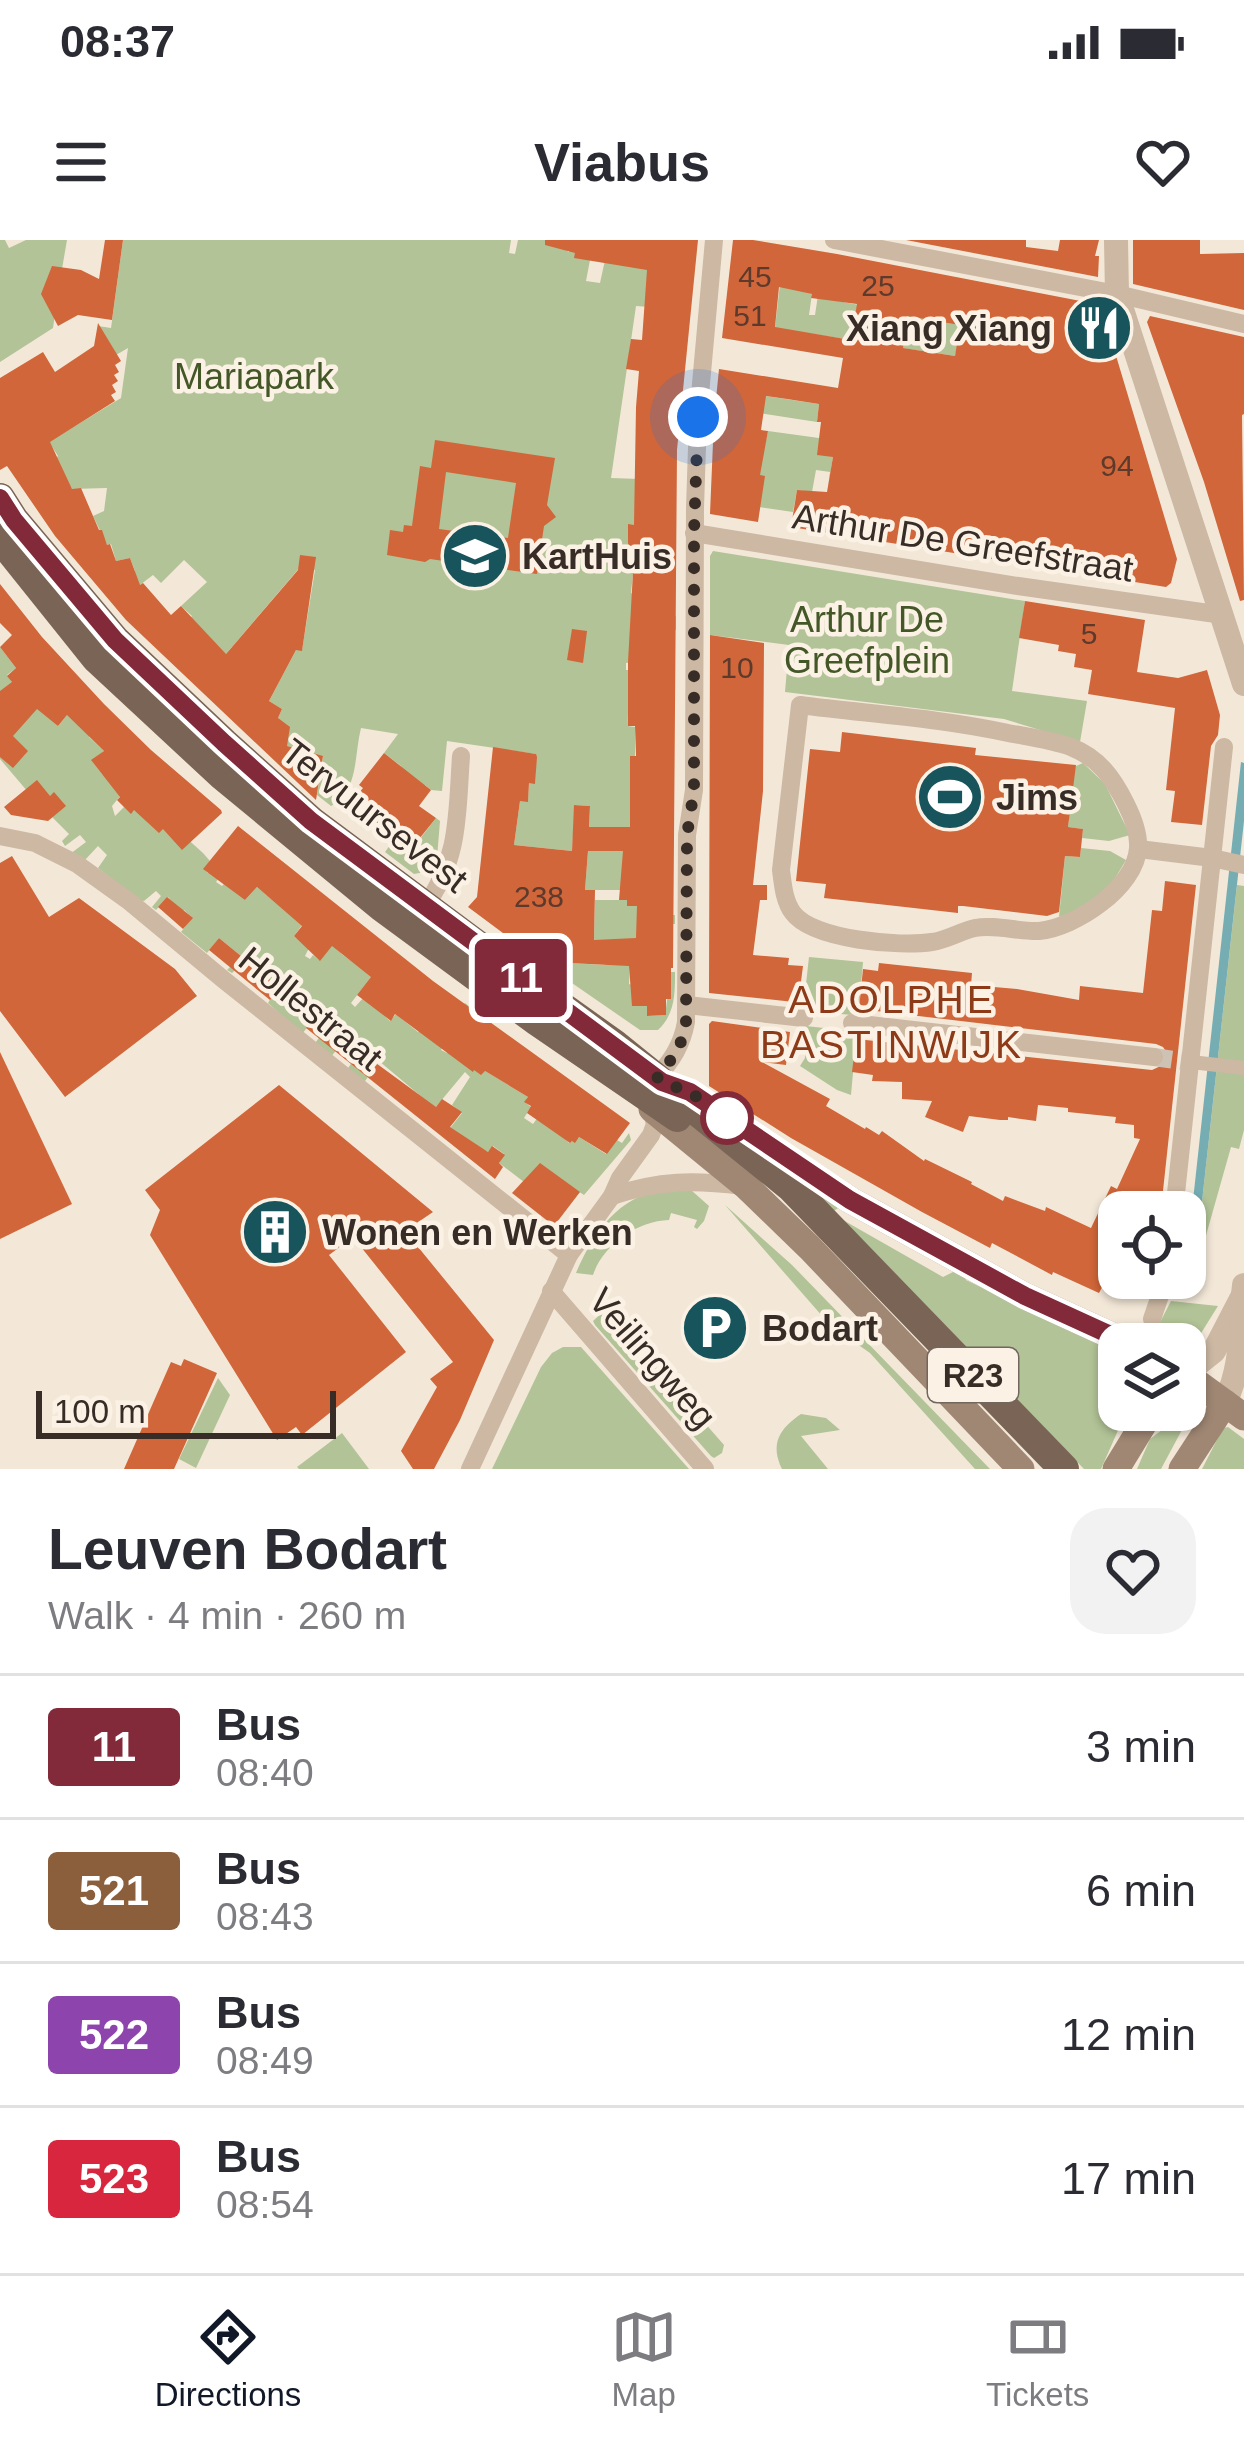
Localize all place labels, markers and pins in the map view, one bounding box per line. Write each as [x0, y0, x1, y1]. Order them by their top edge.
restaurant icon: Xiang Xiang [1064, 293, 1134, 363]
place label: Xiang Xiang [846, 308, 1052, 349]
school or university icon: KartHuis [440, 521, 510, 591]
place label: KartHuis [522, 536, 672, 577]
sports icon: Jims [915, 762, 985, 832]
place label: Jims [996, 777, 1078, 818]
unlabelled marker [702, 1093, 752, 1143]
building icon: Wonen en Werken [240, 1197, 310, 1267]
place label: Wonen en Werken [322, 1212, 633, 1253]
parking icon: Bodart [680, 1293, 750, 1363]
place label: Bodart [762, 1308, 878, 1349]

